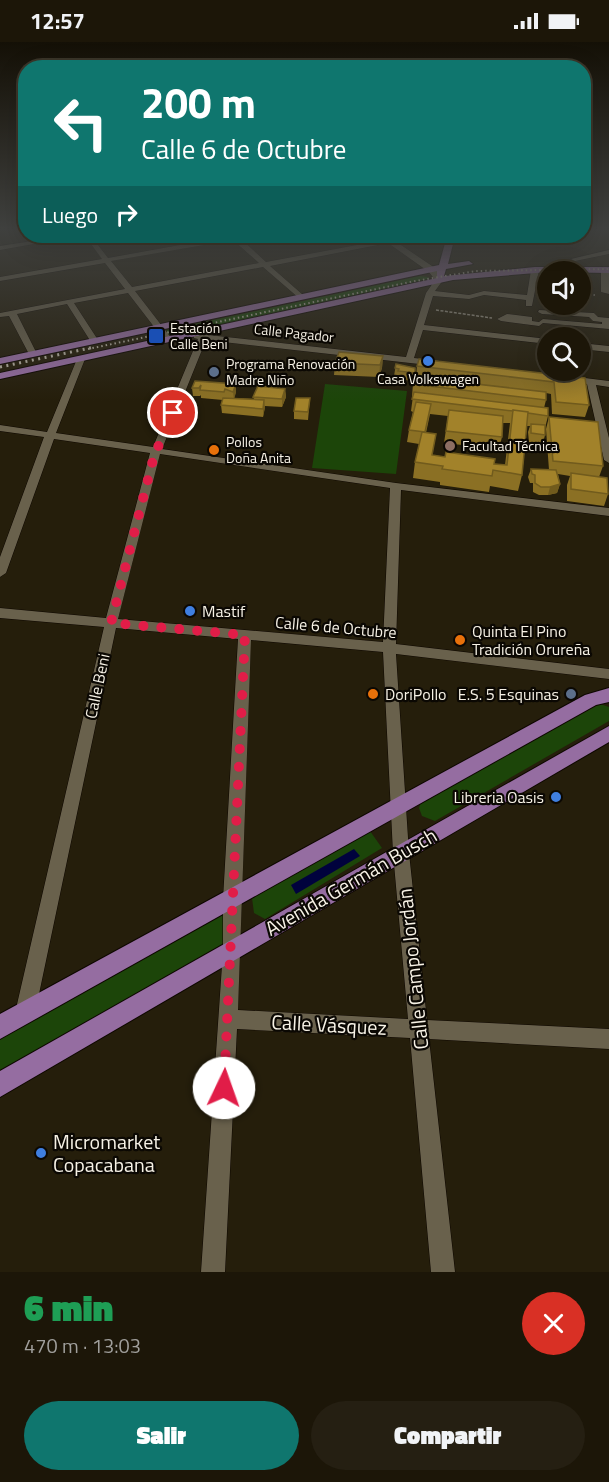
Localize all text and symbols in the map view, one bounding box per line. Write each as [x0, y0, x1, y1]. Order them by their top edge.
text: 12:57 [30, 4, 85, 38]
text: 200 m [141, 70, 256, 134]
icon: left [42, 84, 120, 162]
text: Calle 6 de Octubre [141, 128, 347, 169]
text: Luego [42, 198, 98, 232]
icon: right [110, 198, 143, 231]
map controls [537, 261, 591, 381]
button: sound [537, 261, 591, 315]
place label: Estación Calle Beni [170, 317, 228, 354]
street label: Calle Pagador [253, 318, 335, 347]
marker: Estación Calle Beni [147, 327, 165, 345]
button: search [537, 327, 591, 381]
place label: Programa Renovación Madre Niño [226, 353, 355, 390]
marker: Casa Volkswagen [421, 354, 435, 368]
marker: Programa Renovación Madre Niño [207, 365, 221, 379]
place label: Casa Volkswagen [377, 368, 479, 389]
pin [147, 387, 198, 438]
icon: arrive [156, 396, 189, 429]
place label: Pollos Doña Anita [226, 431, 291, 468]
place label: Facultad Técnica [462, 435, 558, 456]
marker: Facultad Técnica [443, 439, 457, 453]
marker: Pollos Doña Anita [207, 443, 221, 457]
place label: Mastif [202, 599, 246, 623]
marker: Mastif [183, 604, 197, 618]
street label: Calle 6 de Octubre [274, 610, 398, 644]
place label: Quinta El Pino Tradición Orureña [472, 619, 590, 661]
marker: Quinta El Pino Tradición Orureña [453, 633, 467, 647]
street label: Calle Beni [78, 651, 116, 721]
place label: DoriPollo [385, 682, 447, 706]
place label: E.S. 5 Esquinas [458, 682, 559, 706]
marker: DoriPollo [366, 687, 380, 701]
marker: E.S. 5 Esquinas [564, 687, 578, 701]
place label: Libreria Oasis [453, 785, 544, 809]
marker: Libreria Oasis [549, 790, 563, 804]
street label: Avenida Germán Busch [259, 820, 443, 944]
street label: Calle Campo Jordán [389, 887, 436, 1051]
street label: Calle Vásquez [271, 1006, 387, 1043]
position arrow [192, 1056, 256, 1120]
place label: Micromarket Copacabana [53, 1126, 160, 1180]
marker: Micromarket Copacabana [34, 1146, 48, 1160]
text: 6 min [24, 1280, 113, 1335]
button: close [522, 1292, 585, 1355]
text: 470 m · 13:03 [24, 1330, 141, 1361]
button: Salir [24, 1401, 299, 1470]
button: Compartir [311, 1401, 585, 1470]

